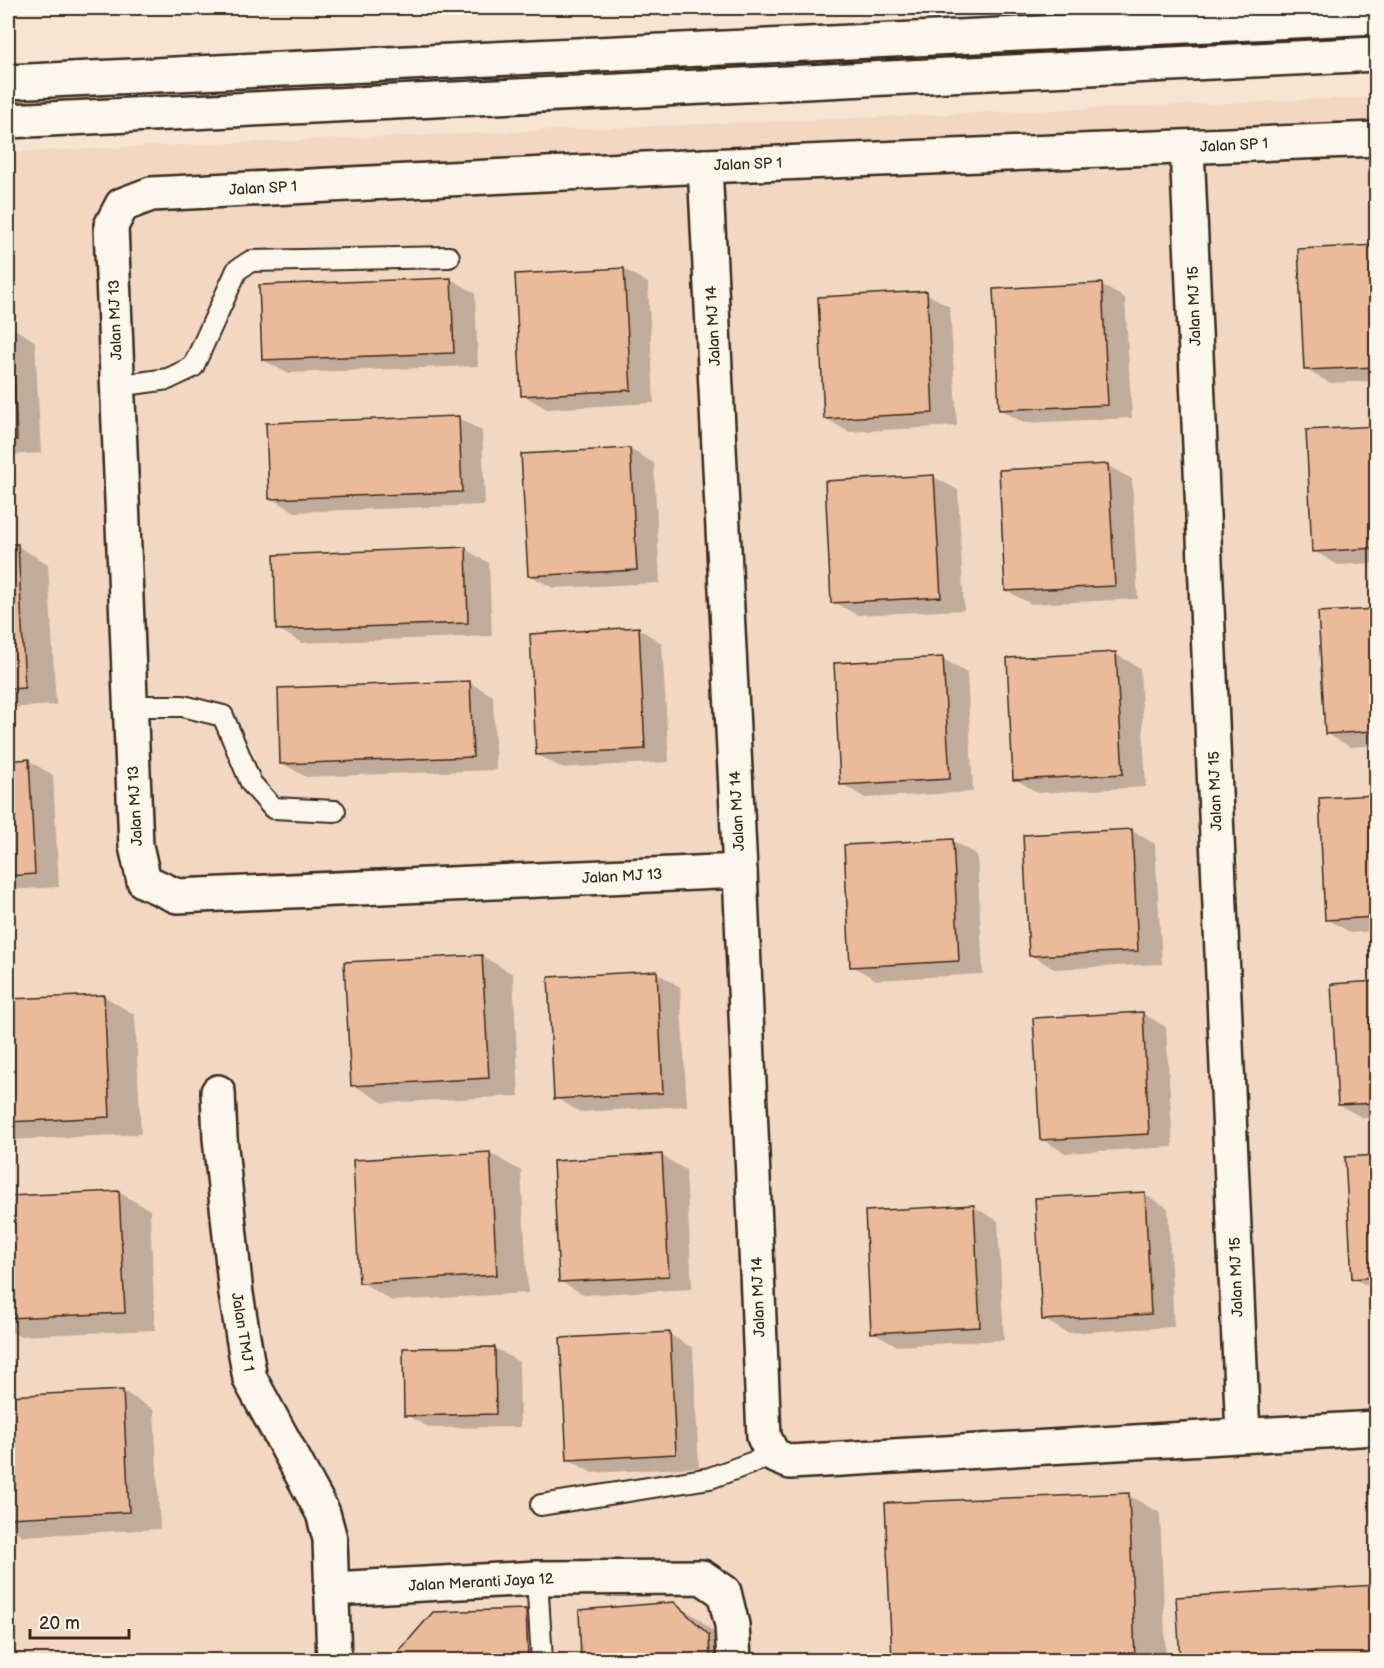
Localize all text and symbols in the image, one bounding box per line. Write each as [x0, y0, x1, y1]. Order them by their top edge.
street label: Jalan SP 1 [1199, 134, 1269, 157]
street label: Jalan SP 1 [714, 154, 782, 175]
street label: Jalan SP 1 [228, 177, 298, 200]
street label: Jalan MJ 15 [1184, 266, 1205, 346]
street label: Jalan MJ 13 [105, 279, 126, 360]
street label: Jalan MJ 14 [702, 285, 725, 367]
street label: Jalan MJ 15 [1205, 751, 1226, 831]
street label: Jalan MJ 13 [124, 765, 147, 847]
street label: Jalan MJ 14 [726, 770, 749, 852]
street label: Jalan MJ 13 [581, 865, 663, 888]
street label: Jalan MJ 15 [1226, 1237, 1247, 1317]
street label: Jalan MJ 14 [748, 1257, 769, 1337]
street label: Jalan TMJ 1 [227, 1291, 258, 1373]
street label: Jalan Meranti Jaya 12 [408, 1569, 554, 1596]
scale bar [30, 1602, 129, 1640]
text: 20 m [39, 1613, 80, 1634]

